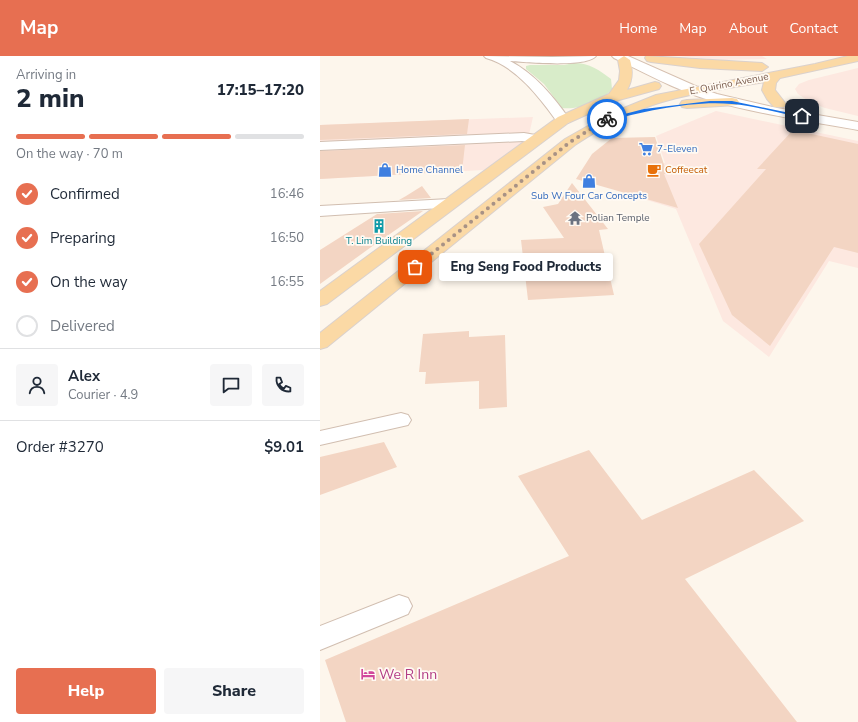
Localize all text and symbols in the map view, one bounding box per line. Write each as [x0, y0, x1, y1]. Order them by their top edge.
text: Map [20, 15, 58, 41]
text: Home [619, 19, 657, 38]
text: Map [679, 19, 707, 38]
text: About [729, 19, 768, 38]
text: Contact [790, 19, 838, 38]
text: Arriving in [16, 66, 76, 84]
street label: E. Quirino Avenue [688, 69, 770, 99]
text: 17:15–17:20 [217, 80, 304, 100]
text: 2 min [16, 81, 84, 116]
courier [587, 99, 627, 139]
pin [785, 99, 819, 133]
icon: home [791, 105, 813, 127]
icon: bike [596, 108, 618, 130]
supermarket icon: 7-Eleven [638, 141, 654, 157]
place label: 7-Eleven [657, 142, 697, 156]
text: On the way · 70 m [16, 145, 123, 163]
shop icon: Home Channel [377, 162, 393, 178]
cafe icon: Coffeecat [646, 162, 662, 178]
place label: Home Channel [396, 163, 463, 177]
place label: Coffeecat [665, 163, 708, 177]
shop icon: Sub W Four Car Concepts [581, 173, 597, 189]
icon: check [16, 183, 38, 205]
text: Confirmed [50, 184, 120, 204]
text: 16:46 [270, 185, 304, 203]
place label: Sub W Four Car Concepts [531, 189, 647, 203]
temple icon: Polian Temple [567, 210, 583, 226]
place label: Polian Temple [586, 211, 650, 225]
building icon: T. Lim Building [371, 218, 387, 234]
icon: check [16, 227, 38, 249]
text: Preparing [50, 228, 115, 248]
text: 16:50 [270, 229, 304, 247]
place label: T. Lim Building [346, 234, 412, 248]
pin [398, 250, 432, 284]
callout: Eng Seng Food Products [439, 253, 613, 281]
icon: bag [404, 256, 426, 278]
text: Eng Seng Food Products [451, 258, 601, 276]
icon: check [16, 271, 38, 293]
text: On the way [50, 272, 128, 292]
text: 16:55 [270, 273, 304, 291]
text: Delivered [50, 316, 115, 336]
button: person [16, 364, 58, 406]
button: chat [210, 364, 252, 406]
button: phone [262, 364, 304, 406]
text: Alex [68, 366, 100, 386]
text: Courier · 4.9 [68, 386, 138, 404]
text: Order #3270 [16, 437, 104, 457]
text: $9.01 [264, 437, 304, 457]
place label: We R Inn [379, 665, 437, 684]
hotel icon: We R Inn [360, 666, 376, 682]
button: Help [16, 668, 156, 714]
button: Share [164, 668, 304, 714]

